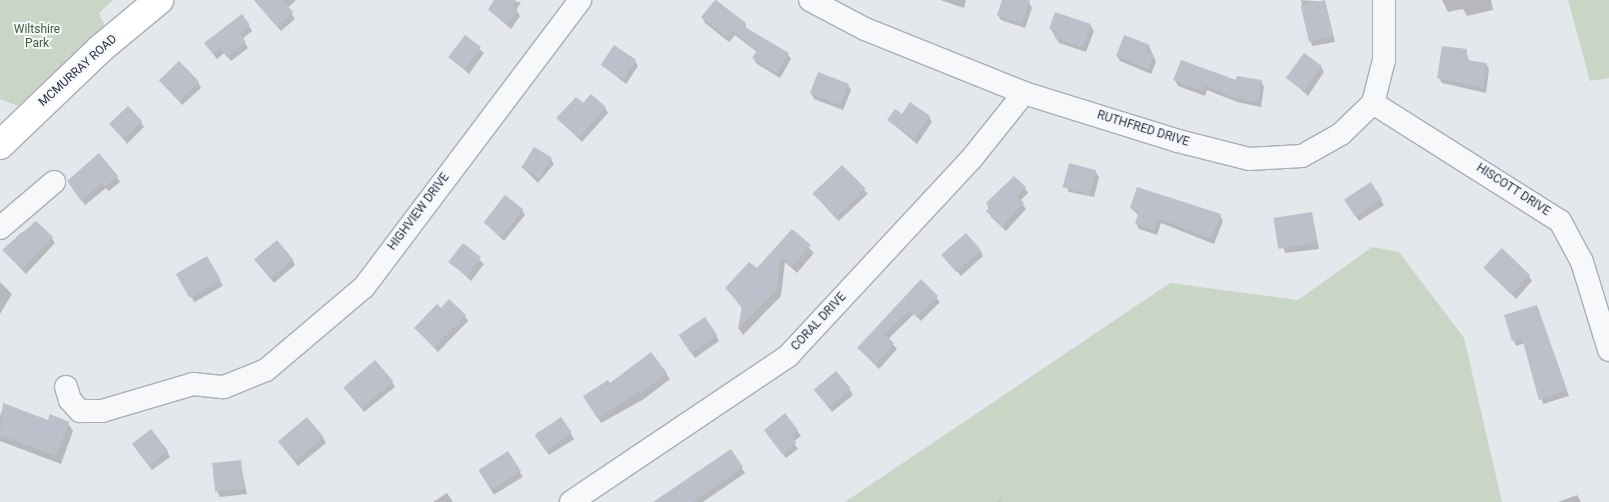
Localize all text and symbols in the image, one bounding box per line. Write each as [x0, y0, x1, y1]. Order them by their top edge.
park label: Wiltshire Park [14, 23, 60, 51]
street label: MCMURRAY ROAD [36, 32, 120, 110]
street label: RUTHFRED DRIVE [1095, 108, 1191, 150]
street label: HISCOTT DRIVE [1473, 161, 1553, 219]
street label: HIGHVIEW DRIVE [385, 171, 453, 253]
street label: CORAL DRIVE [789, 290, 849, 354]

